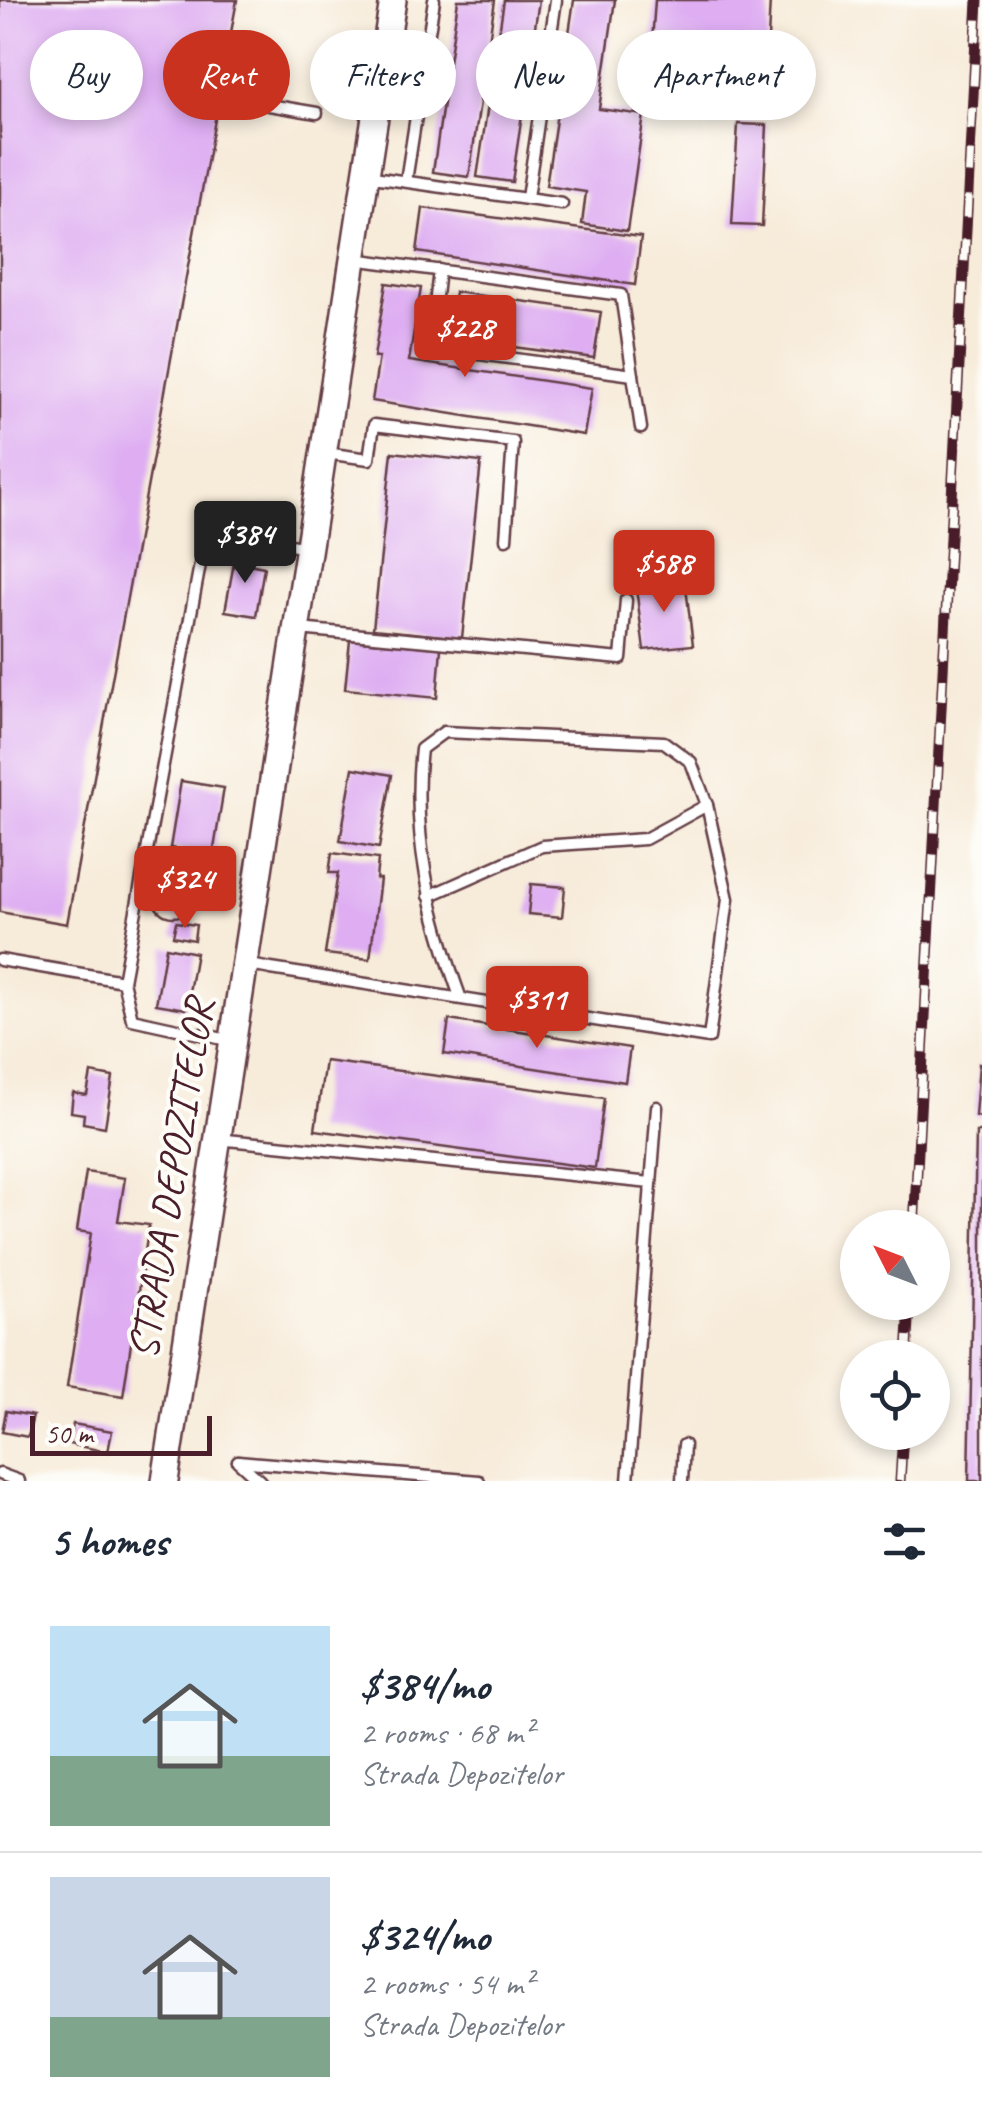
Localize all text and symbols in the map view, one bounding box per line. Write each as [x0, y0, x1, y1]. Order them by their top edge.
chip: Buy [30, 30, 143, 120]
chip: Rent [163, 30, 290, 120]
chip: Filters [310, 30, 456, 120]
chip: New [476, 30, 597, 120]
chip: Apartment [617, 30, 816, 120]
pin: $228 [406, 295, 524, 380]
text: $228 [436, 307, 494, 348]
pin: $384 [186, 501, 304, 586]
text: $384 [216, 513, 274, 554]
pin: $588 [605, 530, 723, 615]
text: $588 [635, 542, 693, 583]
pin: $324 [126, 846, 244, 931]
text: $324 [156, 858, 214, 899]
pin: $311 [478, 966, 596, 1051]
text: $311 [508, 978, 566, 1019]
street label: STRADA DEPOZITELOR [116, 991, 226, 1363]
north arrow [840, 1210, 950, 1320]
map controls [840, 1210, 950, 1450]
button: locate [840, 1340, 950, 1450]
scale bar [30, 1411, 212, 1456]
text: 50 m [45, 1416, 93, 1451]
icon: filters [877, 1514, 932, 1569]
text: 5 homes [50, 1515, 168, 1568]
text: $384/mo [360, 1659, 489, 1712]
icon: home [130, 1666, 250, 1786]
text: 2 rooms · 68 m² [360, 1712, 533, 1753]
text: Strada Depozitelor [360, 1753, 563, 1794]
text: $324/mo [360, 1910, 489, 1963]
icon: home [130, 1917, 250, 2037]
text: 2 rooms · 54 m² [360, 1963, 533, 2004]
text: Strada Depozitelor [360, 2004, 563, 2045]

